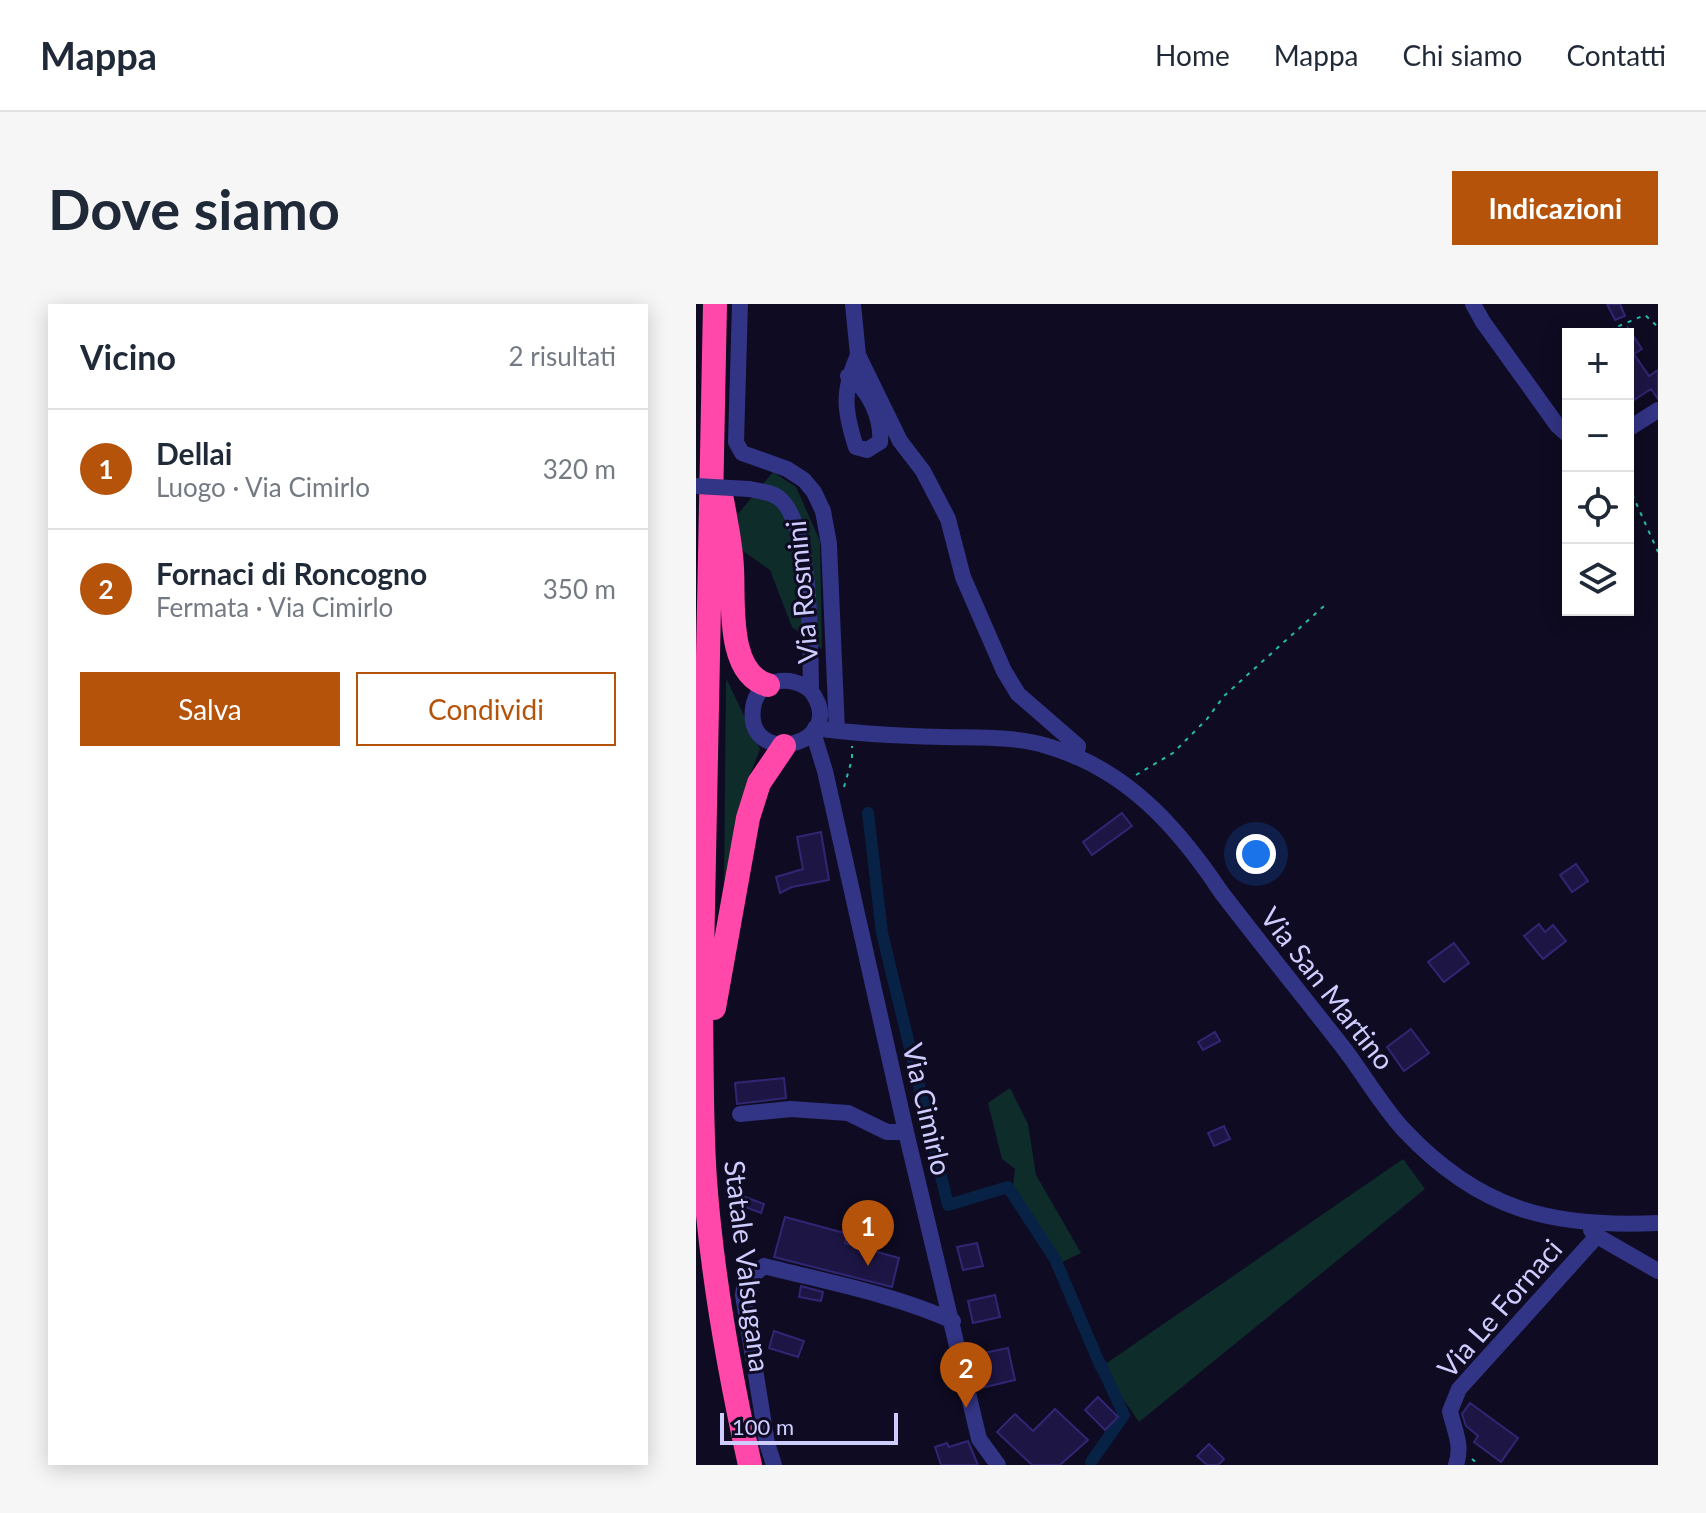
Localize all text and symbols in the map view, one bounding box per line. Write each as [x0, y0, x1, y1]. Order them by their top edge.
text: Mappa [40, 32, 157, 78]
text: Home [1155, 38, 1230, 72]
text: Mappa [1274, 38, 1359, 72]
text: Chi siamo [1403, 38, 1522, 72]
text: Contatti [1566, 38, 1666, 72]
button: Indicazioni [1452, 171, 1658, 245]
text: Dove siamo [48, 175, 340, 242]
map controls [1562, 328, 1634, 616]
button: + [1562, 328, 1634, 400]
text: Vicino [80, 336, 176, 377]
text: 2 risultati [509, 340, 616, 372]
button: − [1562, 400, 1634, 472]
text: Dellai [156, 435, 232, 471]
text: 1 [98, 453, 114, 485]
text: 320 m [543, 453, 616, 485]
text: Luogo · Via Cimirlo [156, 471, 370, 503]
button: locate [1562, 472, 1634, 544]
street label: Via Rosmini [778, 519, 824, 665]
button: layers [1562, 544, 1634, 616]
text: Fornaci di Roncogno [156, 555, 427, 591]
text: 2 [98, 573, 114, 605]
text: 350 m [543, 573, 616, 605]
text: Fermata · Via Cimirlo [156, 591, 393, 623]
button: Salva [80, 672, 340, 746]
button: Condividi [356, 672, 616, 746]
your location [1236, 834, 1276, 874]
street label: Via San Martino [1254, 900, 1402, 1076]
street label: Via Cimirlo [896, 1040, 960, 1178]
street label: Statale Valsugana [718, 1158, 778, 1374]
pin: 1 [842, 1200, 894, 1266]
street label: Via Le Fornaci [1430, 1232, 1568, 1384]
pin: 2 [940, 1342, 992, 1408]
scale bar [720, 1409, 898, 1445]
text: 100 m [732, 1413, 794, 1440]

